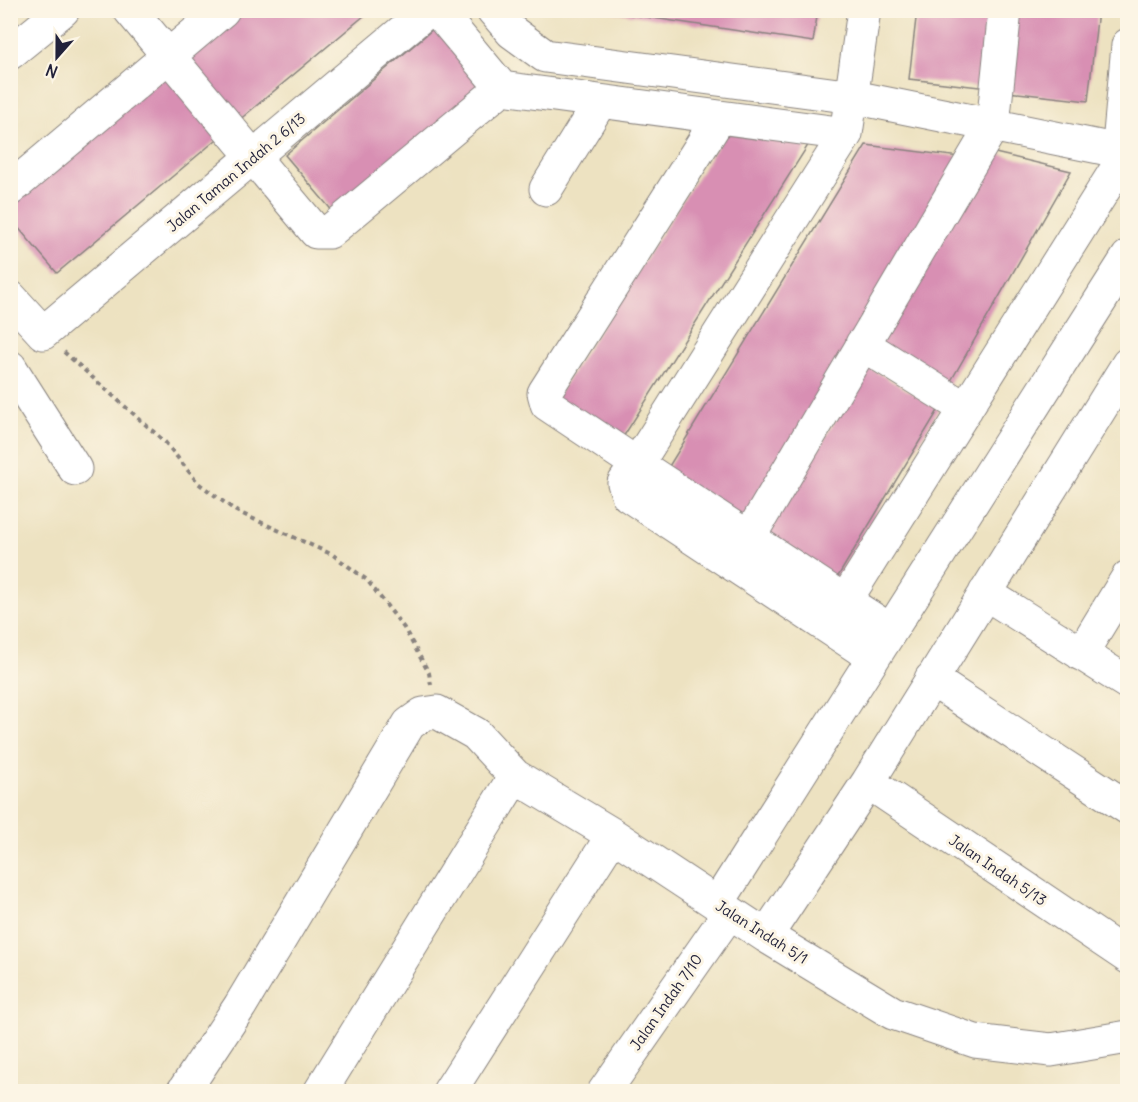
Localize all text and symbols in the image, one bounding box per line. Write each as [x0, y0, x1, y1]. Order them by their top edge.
north arrow [27, 27, 87, 87]
text: N [43, 60, 60, 82]
street label: Jalan Taman Indah 2 6/13 [163, 109, 309, 235]
street label: Jalan Indah 5/13 [946, 830, 1050, 910]
street label: Jalan Indah 5/1 [712, 896, 812, 968]
street label: Jalan Indah 7/10 [626, 950, 706, 1054]

